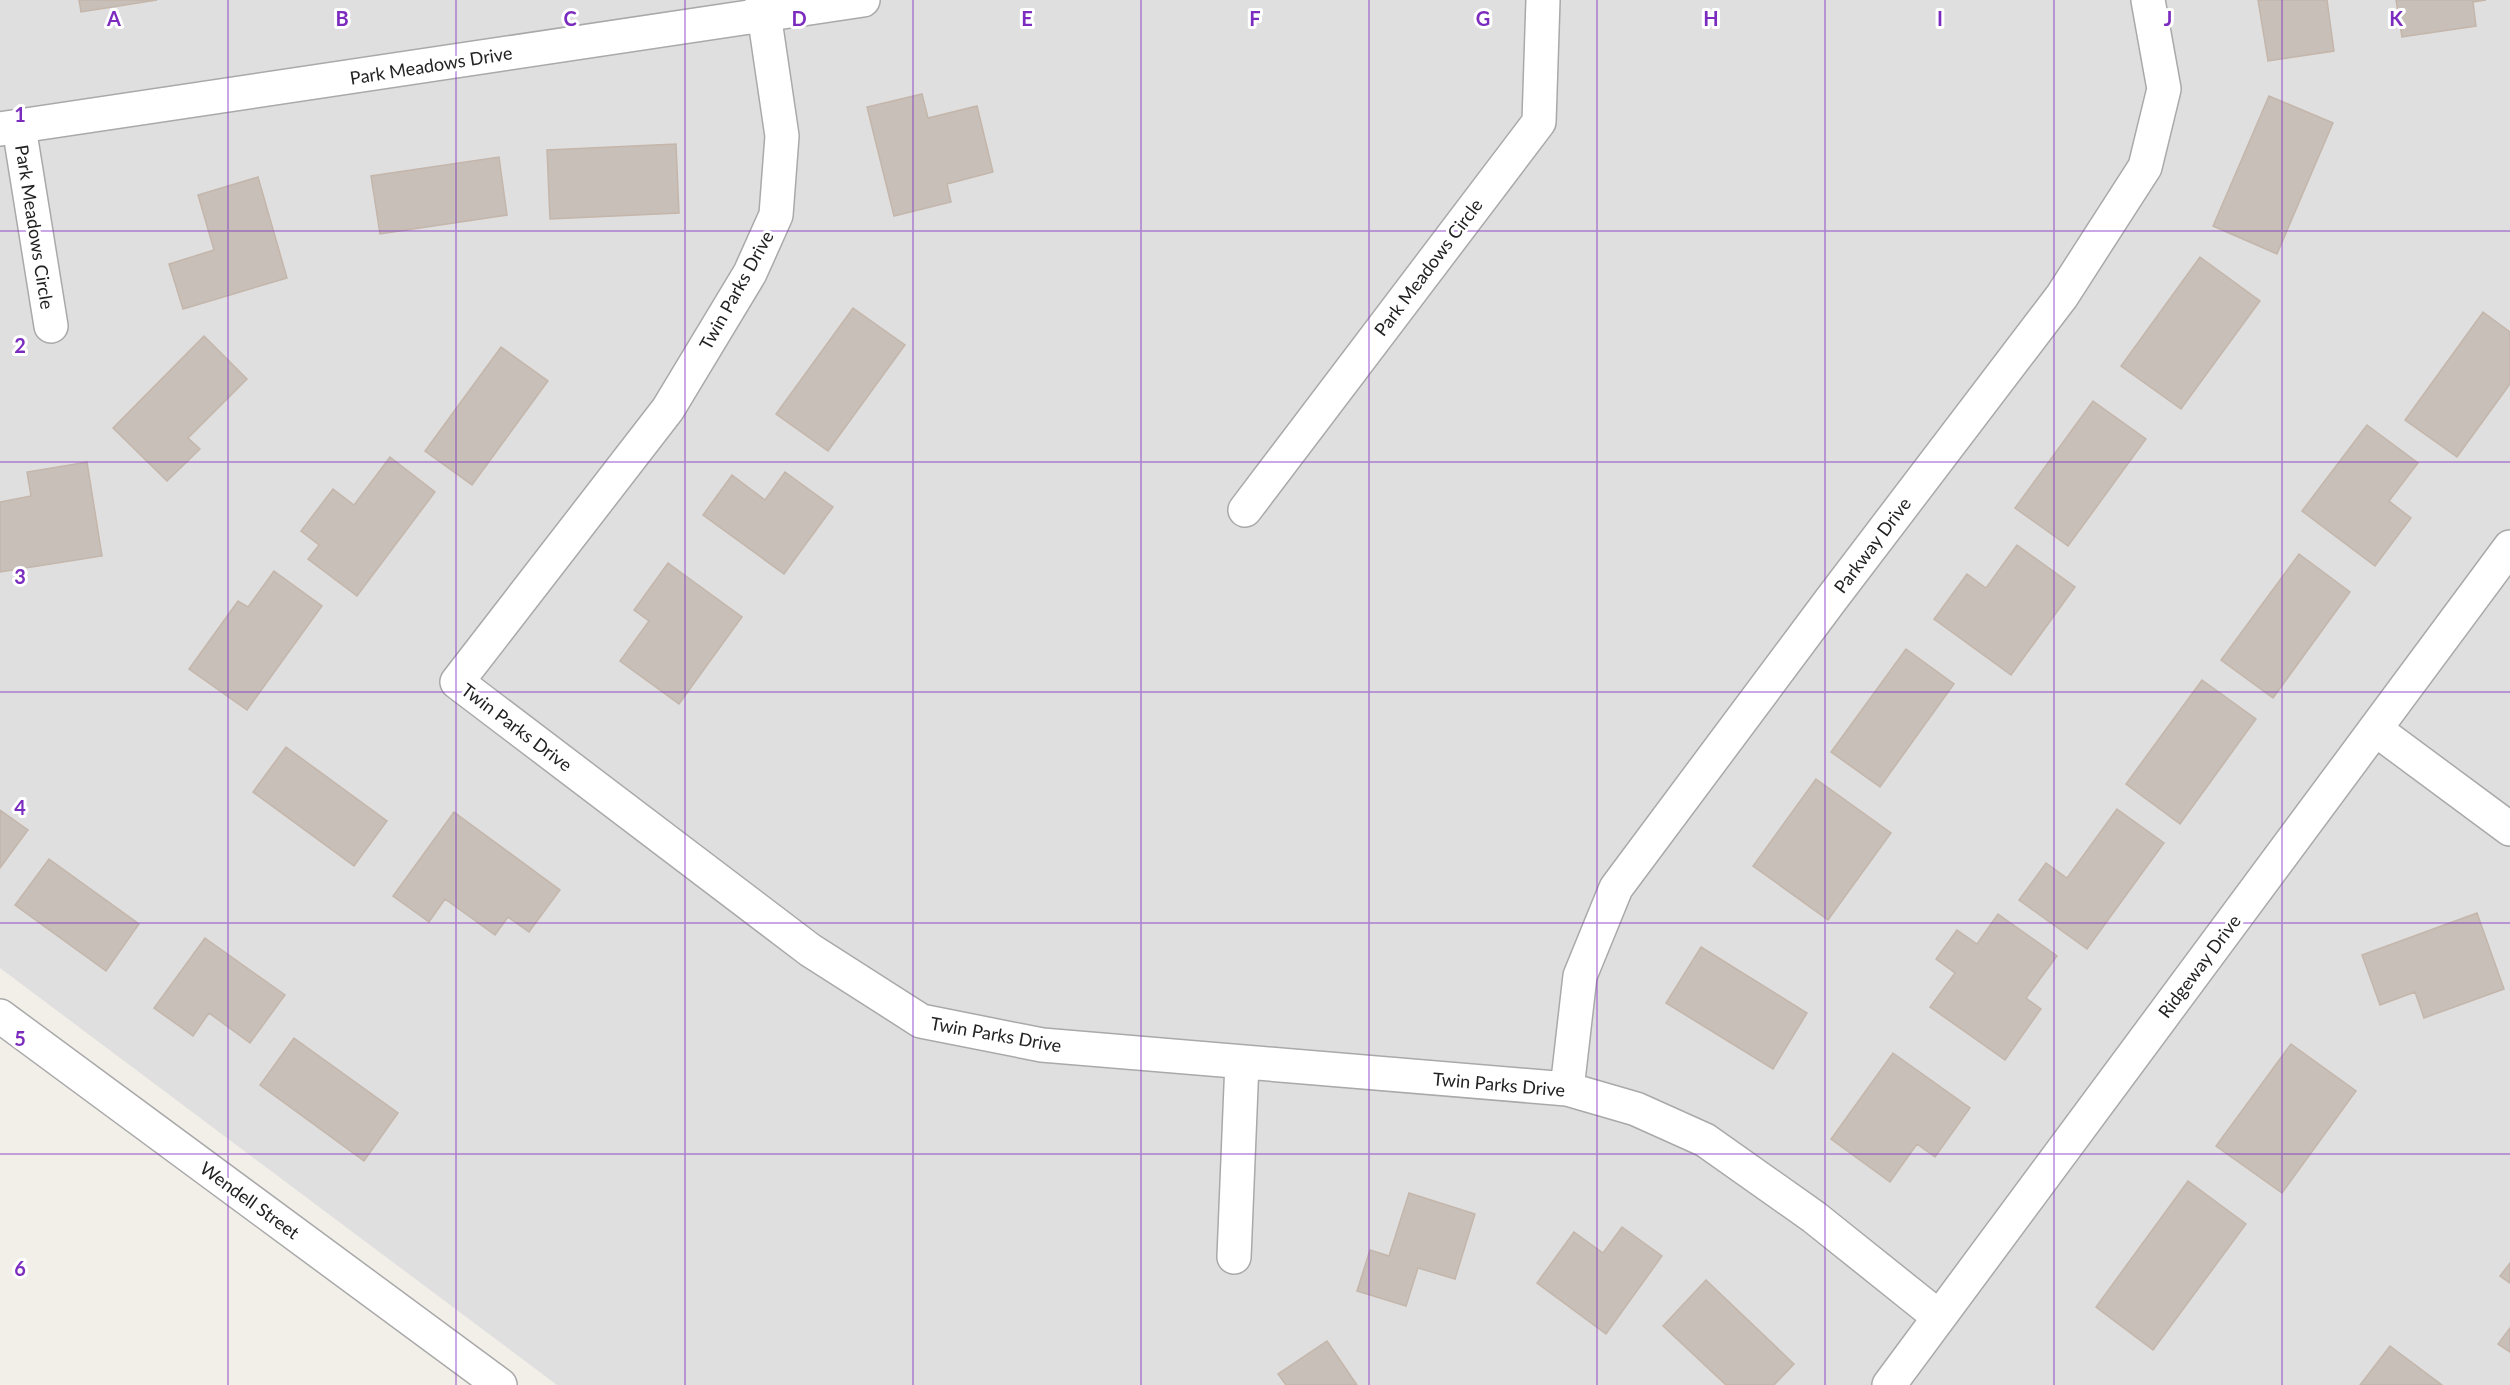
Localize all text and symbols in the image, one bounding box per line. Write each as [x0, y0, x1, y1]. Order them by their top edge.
text: A [106, 6, 121, 30]
text: B [335, 6, 349, 30]
text: C [563, 6, 577, 30]
text: D [791, 6, 807, 30]
text: E [1021, 6, 1033, 30]
text: F [1249, 6, 1261, 30]
text: G [1476, 6, 1490, 30]
text: H [1703, 6, 1719, 30]
text: I [1937, 6, 1943, 30]
text: J [2164, 6, 2172, 30]
text: K [2389, 6, 2403, 30]
street label: Park Meadows Drive [348, 41, 514, 89]
text: 1 [14, 102, 26, 126]
street label: Park Meadows Circle [11, 143, 59, 311]
street label: Park Meadows Circle [1369, 194, 1487, 340]
street label: Twin Parks Drive [694, 227, 778, 353]
text: 2 [14, 333, 26, 357]
street label: Parkway Drive [1829, 493, 1915, 597]
text: 3 [14, 564, 26, 588]
street label: Twin Parks Drive [457, 678, 577, 776]
text: 4 [14, 795, 26, 819]
street label: Ridgeway Drive [2153, 910, 2245, 1022]
street label: Twin Parks Drive [929, 1012, 1063, 1056]
text: 5 [14, 1026, 26, 1050]
street label: Twin Parks Drive [1432, 1067, 1566, 1101]
street label: Wendell Street [196, 1157, 304, 1244]
text: 6 [14, 1256, 26, 1280]

